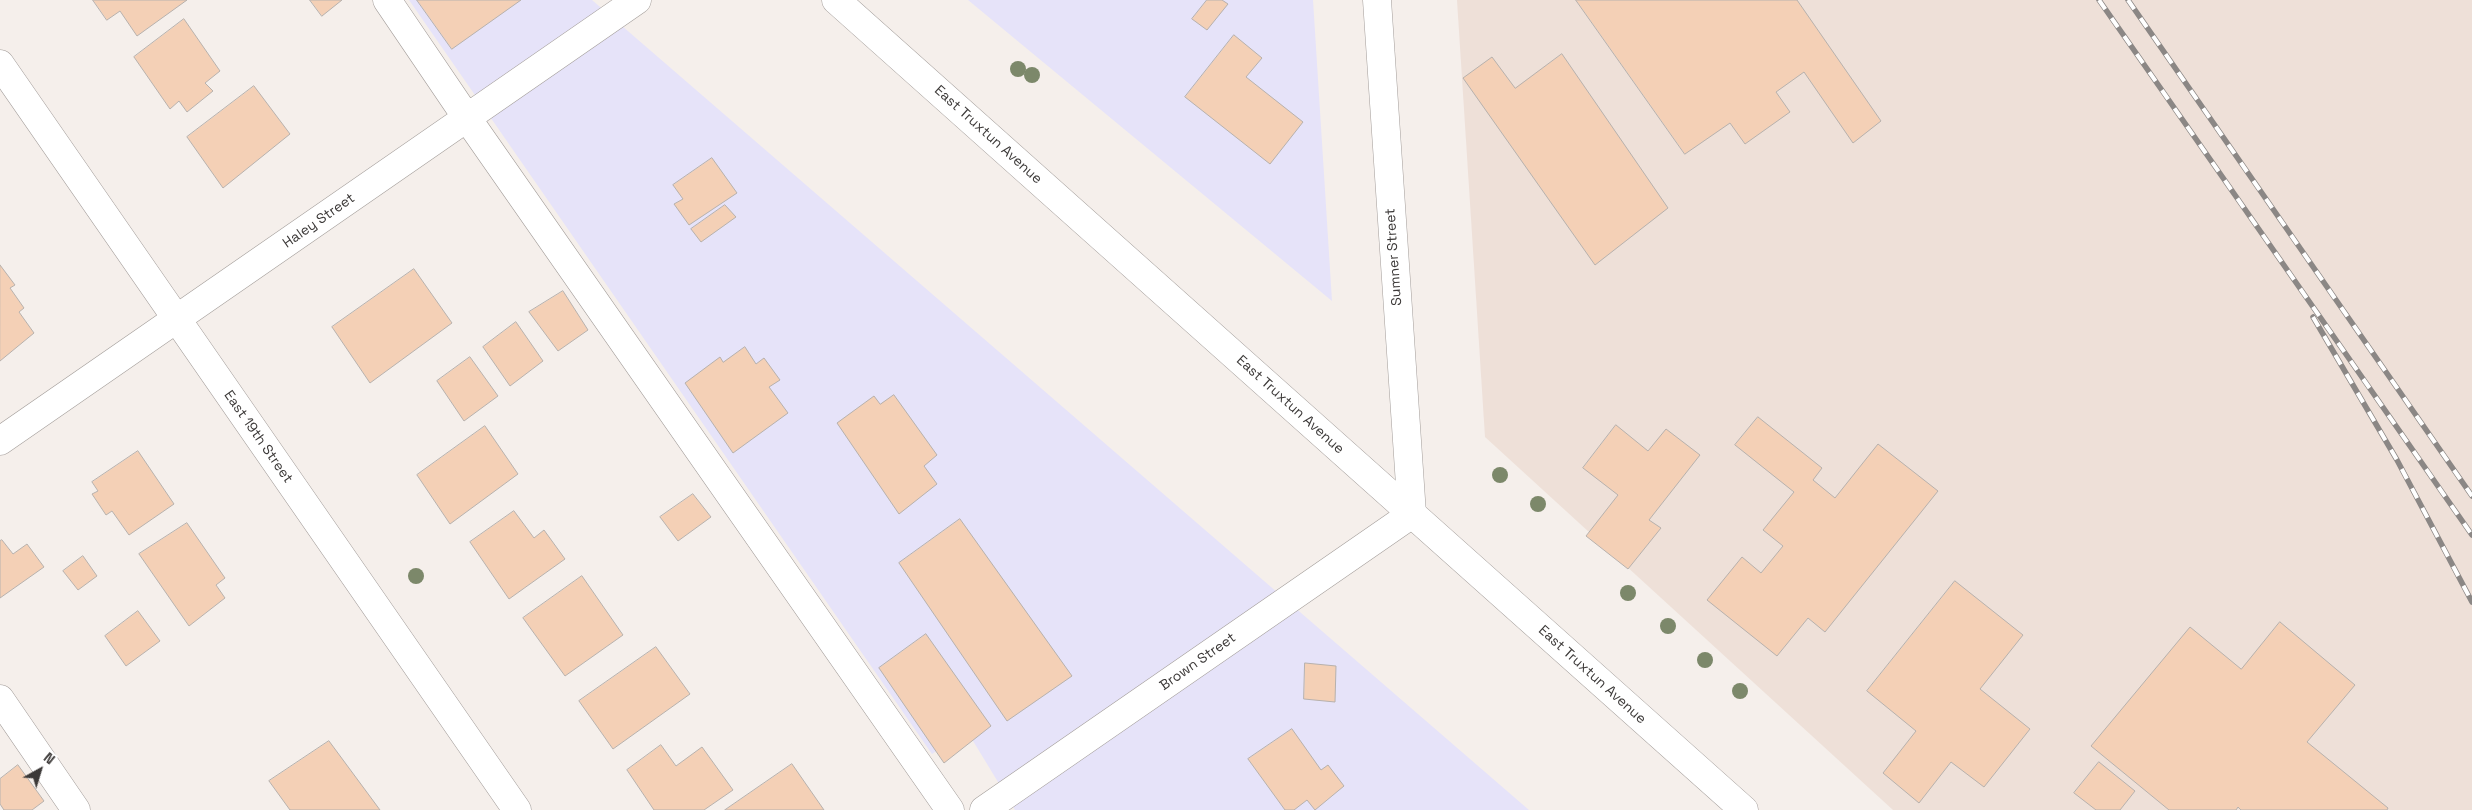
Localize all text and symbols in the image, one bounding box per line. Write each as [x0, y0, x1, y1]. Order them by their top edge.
street label: East Truxtun Avenue [931, 82, 1045, 188]
street label: Haley Street [280, 190, 358, 252]
street label: Sumner Street [1382, 208, 1406, 306]
street label: East Truxtun Avenue [1233, 352, 1347, 458]
street label: East 19th Street [220, 388, 296, 486]
street label: East Truxtun Avenue [1535, 622, 1649, 728]
street label: Brown Street [1157, 630, 1239, 694]
north arrow [15, 745, 65, 795]
text: N [40, 748, 59, 768]

